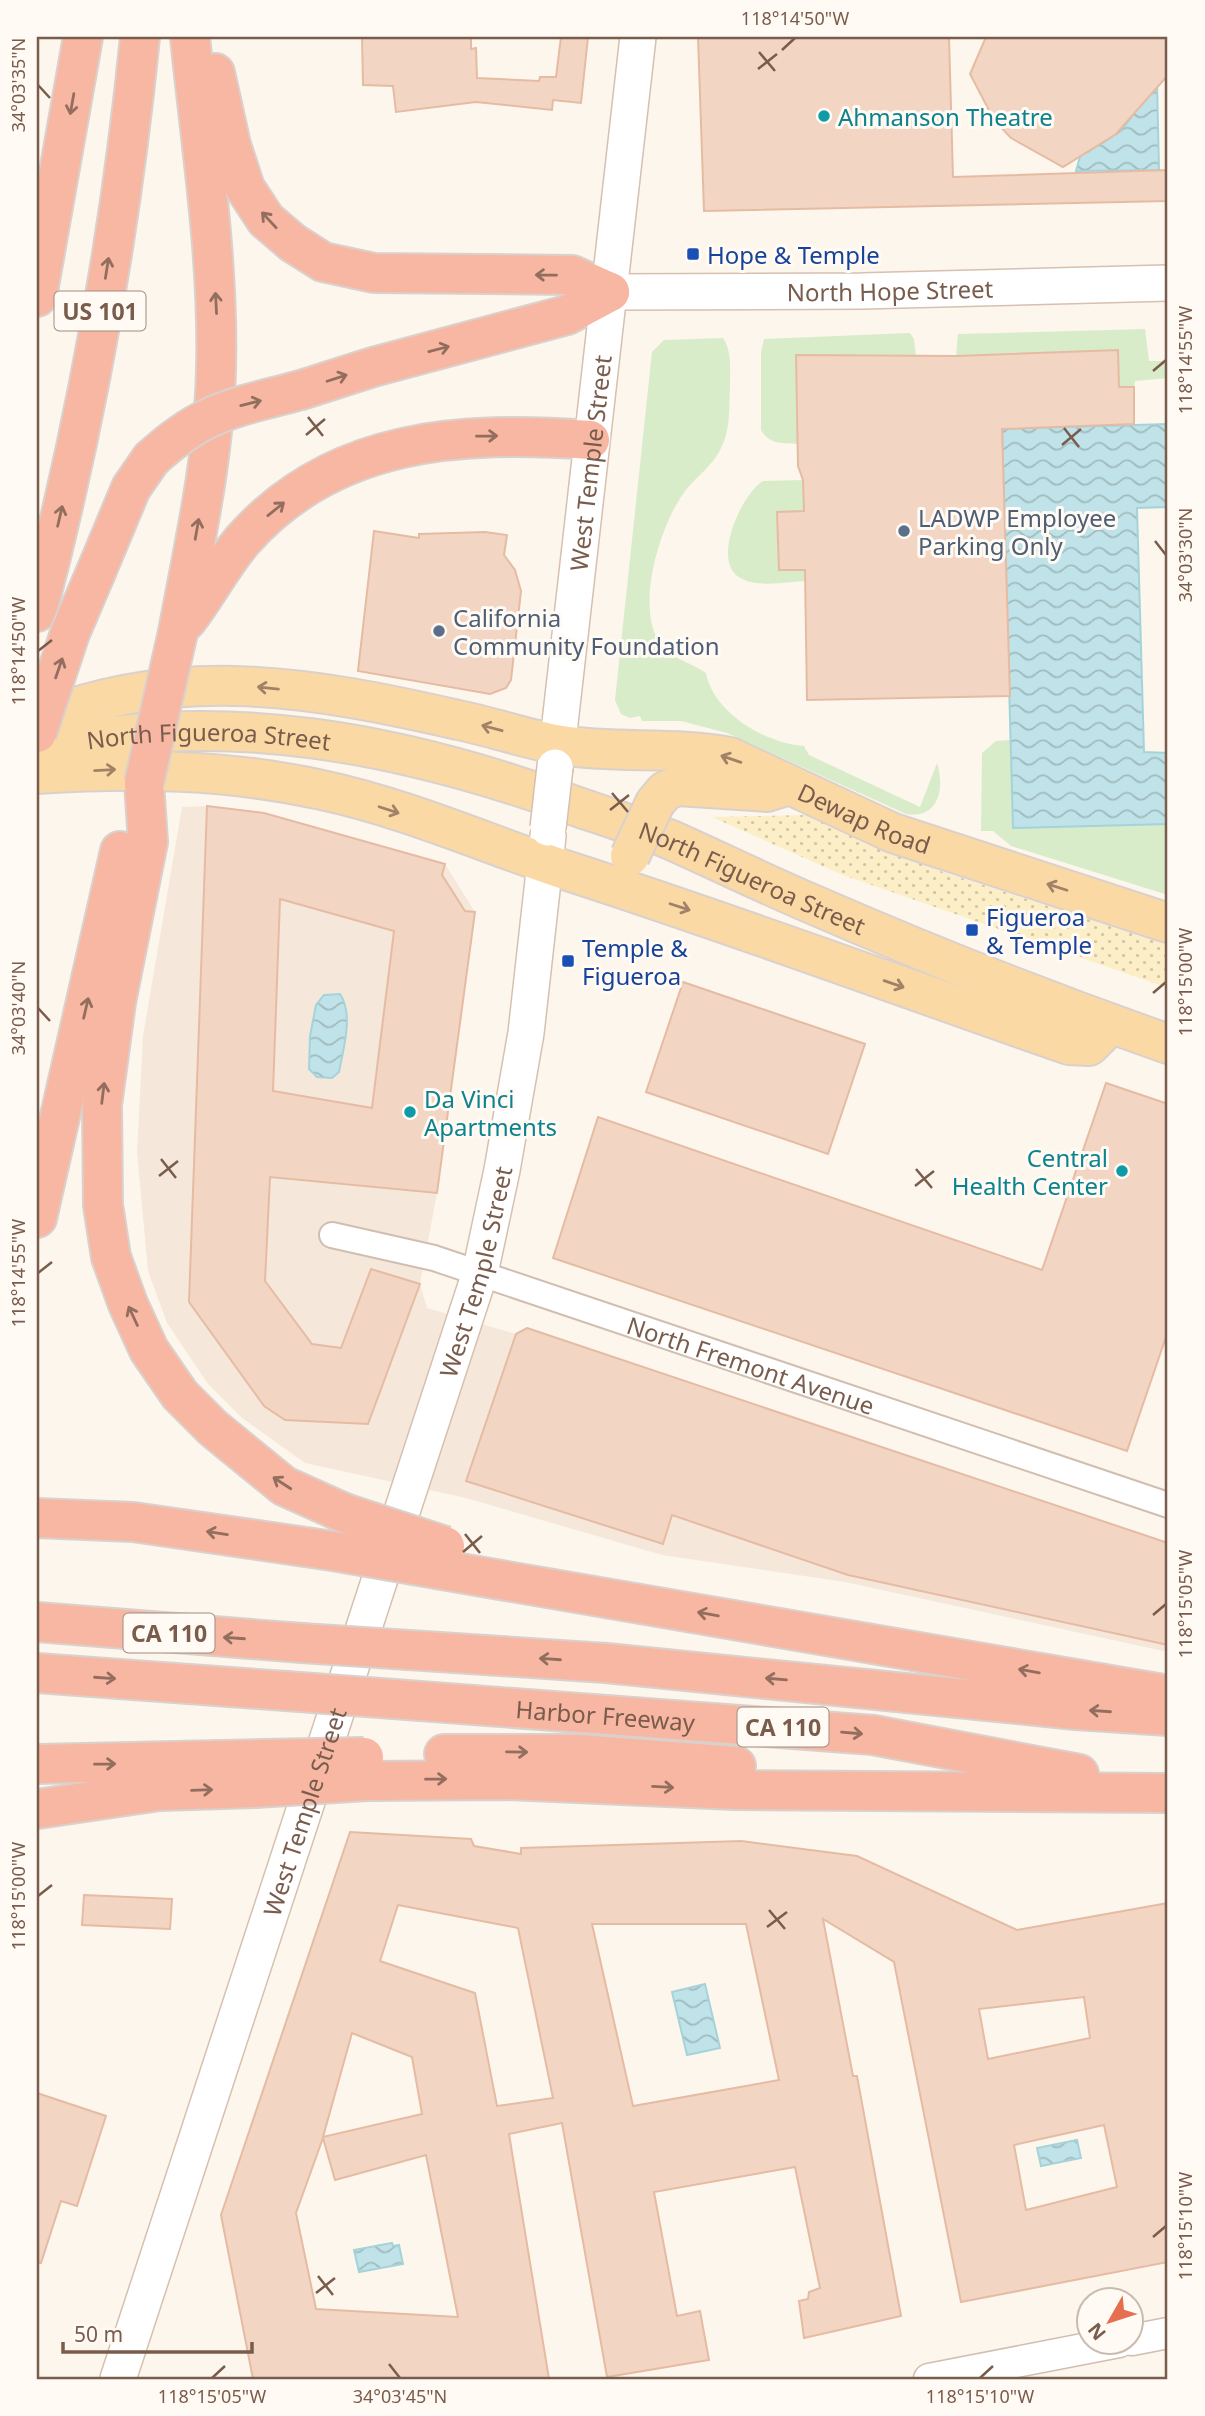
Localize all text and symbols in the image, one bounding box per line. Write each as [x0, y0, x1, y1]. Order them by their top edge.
text: 118°14'50"W [741, 6, 849, 30]
text: 34°03'35"N [6, 38, 30, 132]
one-way arrow [65, 92, 78, 115]
place label: Ahmanson Theatre [838, 100, 1053, 133]
marker: Ahmanson Theatre [816, 108, 832, 124]
one-way arrow [261, 211, 277, 229]
place label: Hope & Temple [707, 238, 880, 271]
marker: Hope & Temple [685, 246, 701, 262]
one-way arrow [101, 258, 115, 280]
one-way arrow [534, 268, 557, 282]
street label: North Hope Street [787, 271, 994, 308]
road number: US 101 [55, 292, 146, 330]
one-way arrow [209, 292, 222, 315]
text: 118°14'55"W [1173, 306, 1197, 414]
one-way arrow [428, 342, 450, 355]
street label: West Temple Street [561, 353, 618, 573]
one-way arrow [326, 371, 348, 384]
one-way arrow [239, 396, 262, 409]
one-way arrow [475, 429, 498, 442]
place label: LADWP Employee Parking Only [918, 501, 1116, 562]
one-way arrow [266, 502, 284, 517]
one-way arrow [53, 505, 67, 528]
text: 34°03'30"N [1173, 508, 1197, 602]
one-way arrow [191, 518, 205, 541]
marker: LADWP Employee Parking Only [896, 523, 912, 539]
text: 118°14'50"W [6, 597, 30, 705]
place label: California Community Foundation [453, 601, 720, 662]
marker: California Community Foundation [431, 623, 447, 639]
one-way arrow [53, 658, 66, 680]
one-way arrow [258, 682, 280, 695]
street label: North Figueroa Street [84, 714, 333, 757]
one-way arrow [481, 721, 504, 734]
one-way arrow [721, 752, 743, 764]
one-way arrow [93, 763, 116, 776]
street label: Dewap Road [793, 775, 935, 861]
one-way arrow [377, 805, 399, 817]
street label: North Figueroa Street [634, 813, 871, 942]
one-way arrow [1046, 879, 1068, 892]
place label: Figueroa & Temple [986, 900, 1092, 961]
one-way arrow [668, 902, 690, 915]
marker: Figueroa & Temple [964, 922, 980, 938]
text: 118°15'00"W [1173, 928, 1197, 1036]
place label: Temple & Figueroa [582, 931, 688, 992]
marker: Temple & Figueroa [560, 953, 576, 969]
text: 34°03'40"N [6, 961, 30, 1055]
one-way arrow [882, 979, 904, 991]
one-way arrow [79, 997, 93, 1020]
place label: Da Vinci Apartments [424, 1082, 557, 1143]
one-way arrow [97, 1083, 110, 1105]
marker: Da Vinci Apartments [402, 1104, 418, 1120]
place label: Central Health Center [952, 1141, 1108, 1202]
street label: West Temple Street [431, 1163, 519, 1381]
marker: Central Health Center [1114, 1163, 1130, 1179]
text: 118°14'55"W [6, 1219, 30, 1327]
one-way arrow [126, 1306, 139, 1327]
street label: North Fremont Avenue [623, 1308, 879, 1422]
one-way arrow [273, 1476, 293, 1490]
one-way arrow [206, 1526, 229, 1539]
text: 118°15'05"W [1173, 1550, 1197, 1658]
one-way arrow [697, 1607, 720, 1620]
road number: CA 110 [124, 1614, 214, 1652]
one-way arrow [223, 1631, 246, 1644]
one-way arrow [539, 1652, 561, 1665]
one-way arrow [1018, 1663, 1041, 1677]
one-way arrow [93, 1672, 116, 1685]
one-way arrow [765, 1672, 788, 1685]
street label: Harbor Freeway [515, 1692, 697, 1738]
street label: West Temple Street [254, 1703, 353, 1920]
one-way arrow [1089, 1705, 1112, 1718]
road number: CA 110 [738, 1708, 828, 1746]
one-way arrow [841, 1727, 863, 1740]
one-way arrow [505, 1746, 528, 1759]
one-way arrow [93, 1757, 116, 1771]
one-way arrow [424, 1772, 447, 1786]
one-way arrow [651, 1781, 674, 1794]
one-way arrow [190, 1783, 213, 1797]
text: 118°15'00"W [6, 1842, 30, 1950]
text: 118°15'10"W [1173, 2172, 1197, 2280]
north arrow [1076, 2286, 1146, 2356]
scale bar [63, 2311, 252, 2355]
text: N [1082, 2318, 1112, 2346]
text: 50 m [74, 2320, 123, 2348]
text: 118°15'05"W [158, 2384, 266, 2408]
text: 34°03'45"N [353, 2384, 447, 2408]
text: 118°15'10"W [926, 2384, 1034, 2408]

